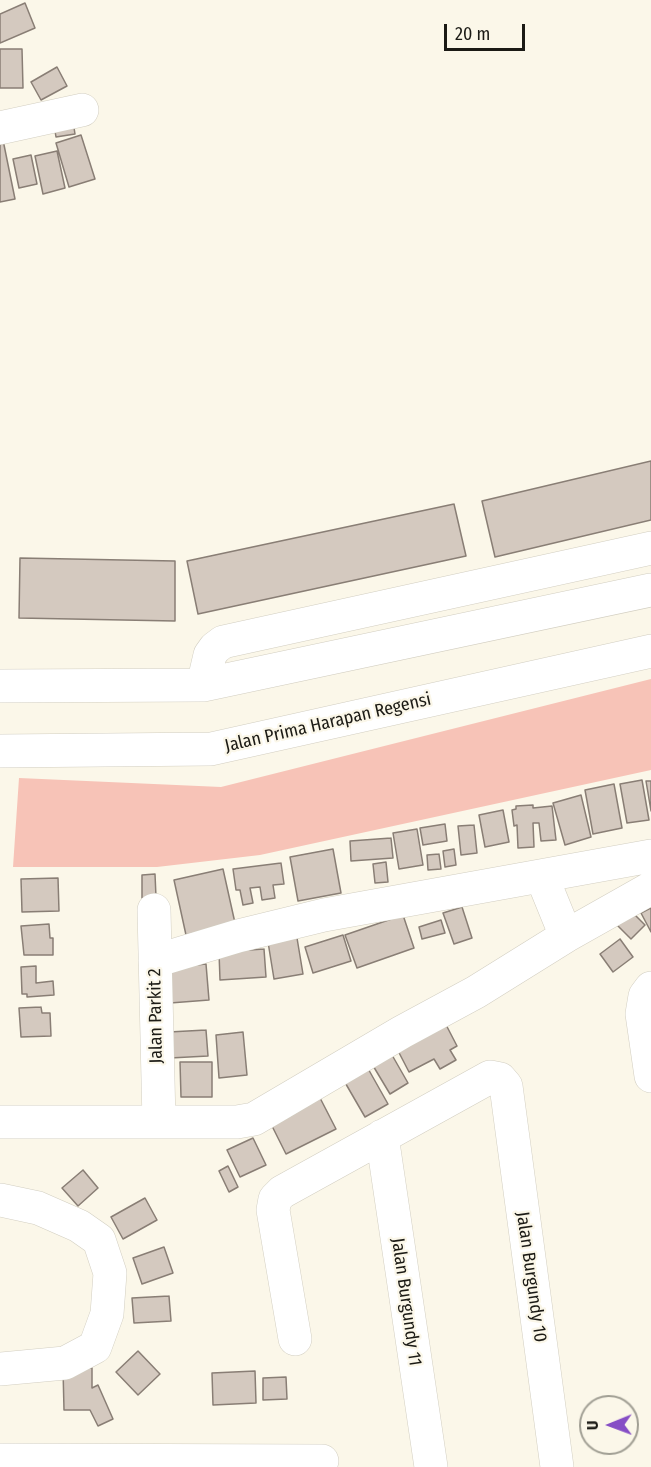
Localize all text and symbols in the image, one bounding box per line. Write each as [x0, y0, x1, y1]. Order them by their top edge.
scale bar [447, 12, 528, 50]
text: 20 m [455, 23, 490, 45]
street label: Jalan Prima Harapan Regensi [223, 689, 433, 757]
street label: Jalan Parkit 2 [144, 968, 168, 1064]
street label: Jalan Burgundy 10 [511, 1210, 551, 1344]
street label: Jalan Burgundy 11 [386, 1237, 426, 1367]
north arrow [579, 1395, 639, 1455]
text: U [583, 1420, 602, 1430]

